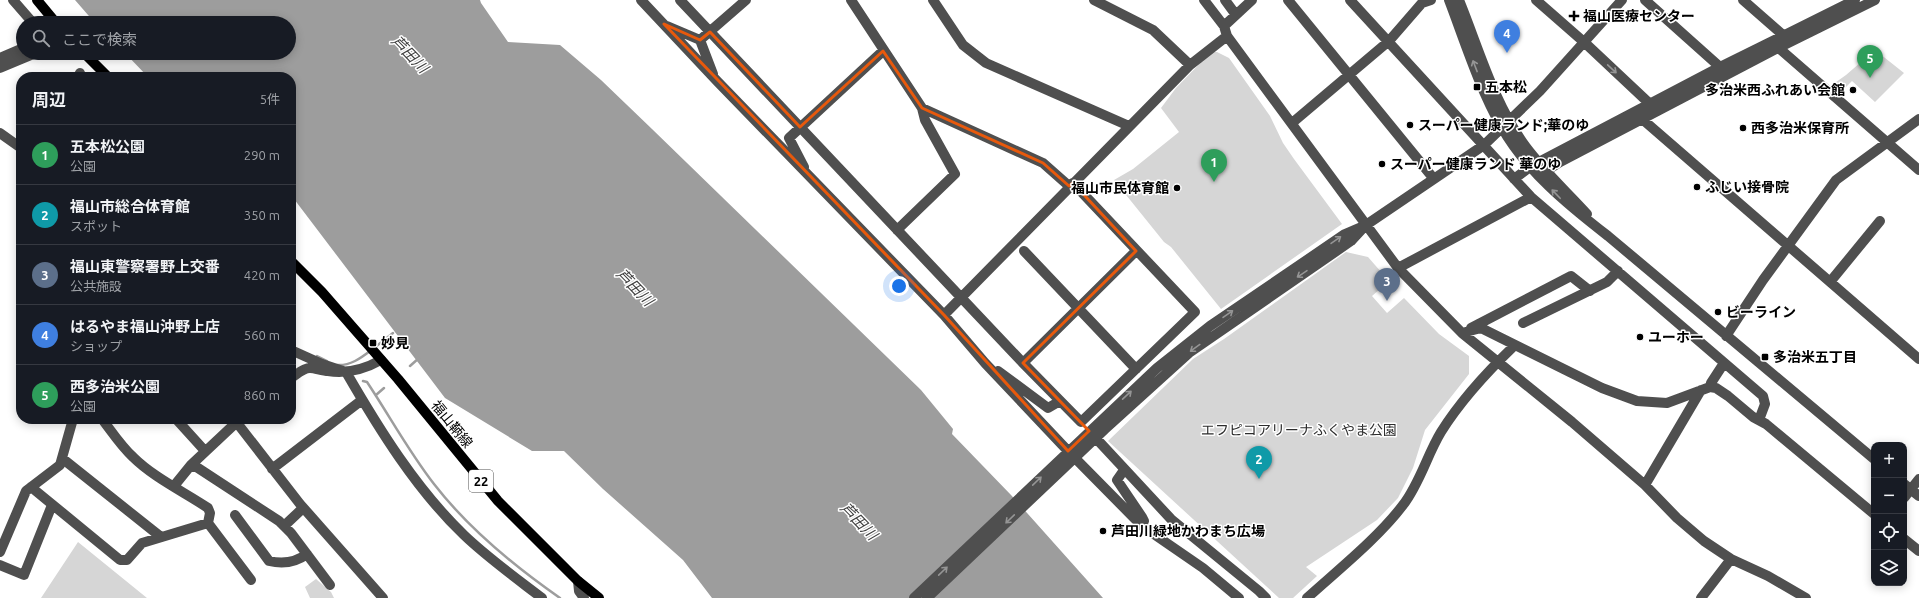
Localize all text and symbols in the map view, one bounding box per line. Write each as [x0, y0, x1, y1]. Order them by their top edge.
place label: 福山医療センター [1583, 8, 1695, 24]
marker: 福山医療センター [1568, 10, 1580, 22]
search box [16, 16, 296, 60]
pin: 4 [1494, 20, 1520, 53]
icon: search [30, 27, 52, 49]
text: ここで検索 [62, 31, 137, 48]
water label: 芦田川 [388, 32, 433, 78]
pin: 5 [1857, 45, 1883, 78]
one-way arrow [1470, 60, 1478, 72]
one-way arrow [1607, 64, 1617, 73]
place label: 五本松 [1485, 79, 1527, 95]
marker: 五本松 [1472, 82, 1482, 92]
place label: 多治米西ふれあい会館 [1705, 82, 1845, 98]
marker: 多治米西ふれあい会館 [1848, 85, 1858, 95]
text: 周辺 [32, 90, 66, 109]
text: 5件 [260, 92, 280, 106]
place label: スーパー健康ランド;華のゆ [1418, 117, 1589, 133]
marker: スーパー健康ランド;華のゆ [1405, 120, 1415, 130]
place label: 西多治米保育所 [1751, 120, 1849, 136]
marker: 西多治米保育所 [1738, 123, 1748, 133]
text: 五本松公園 [70, 138, 145, 155]
text: 1 [41, 148, 49, 162]
text: 290 m [244, 148, 280, 162]
pin: 1 [1201, 149, 1227, 182]
place label: スーパー健康ランド 華のゆ [1390, 156, 1561, 172]
text: 公園 [70, 159, 96, 173]
marker: スーパー健康ランド 華のゆ [1377, 159, 1387, 169]
place label: ふじい接骨院 [1705, 179, 1789, 195]
place label: 福山市民体育館 [1071, 180, 1169, 196]
marker: ふじい接骨院 [1692, 182, 1702, 192]
marker: 福山市民体育館 [1172, 183, 1182, 193]
one-way arrow [1552, 189, 1561, 199]
text: 福山市総合体育館 [70, 198, 190, 215]
text: 2 [41, 208, 49, 222]
text: 350 m [244, 208, 280, 222]
text: スポット [70, 219, 122, 233]
one-way arrow [1330, 236, 1341, 244]
text: 福山東警察署野上交番 [70, 258, 220, 275]
water label: 芦田川 [613, 265, 658, 311]
text: 3 [41, 268, 49, 282]
text: 420 m [244, 268, 280, 282]
pin: 3 [1374, 268, 1400, 301]
one-way arrow [1297, 270, 1308, 278]
your location [889, 276, 909, 296]
text: 公共施設 [70, 279, 122, 293]
place label: ビーライン [1726, 304, 1796, 320]
marker: ビーライン [1713, 307, 1723, 317]
one-way arrow [1223, 310, 1234, 318]
text: はるやま福山沖野上店 [70, 318, 220, 335]
text: 4 [41, 328, 49, 342]
text: 560 m [244, 328, 280, 342]
place label: ユーホー [1648, 329, 1704, 345]
marker: ユーホー [1635, 332, 1645, 342]
place label: 妙見 [381, 335, 409, 351]
marker: 妙見 [368, 338, 378, 348]
text: ショップ [70, 339, 122, 353]
one-way arrow [1190, 344, 1201, 352]
place label: 多治米五丁目 [1773, 349, 1857, 365]
marker: 多治米五丁目 [1760, 352, 1770, 362]
text: 西多治米公園 [70, 378, 160, 395]
text: 5 [41, 388, 49, 402]
text: 860 m [244, 388, 280, 402]
one-way arrow [1122, 391, 1132, 400]
street label: 福山鞆線 [428, 397, 476, 451]
text: 公園 [70, 399, 96, 413]
park label: エフピコアリーナふくやま公園 [1201, 422, 1397, 438]
map controls [1871, 442, 1907, 586]
button: + [1871, 442, 1907, 478]
pin: 2 [1246, 446, 1272, 479]
road number: 22 [469, 470, 493, 492]
one-way arrow [1032, 477, 1042, 486]
button: − [1871, 478, 1907, 514]
water label: 芦田川 [837, 499, 882, 545]
one-way arrow [1005, 514, 1015, 523]
button: locate [1871, 514, 1907, 550]
place label: 芦田川緑地かわまち広場 [1111, 523, 1265, 539]
marker: 芦田川緑地かわまち広場 [1098, 526, 1108, 536]
button: layers [1871, 550, 1907, 586]
one-way arrow [938, 566, 948, 576]

